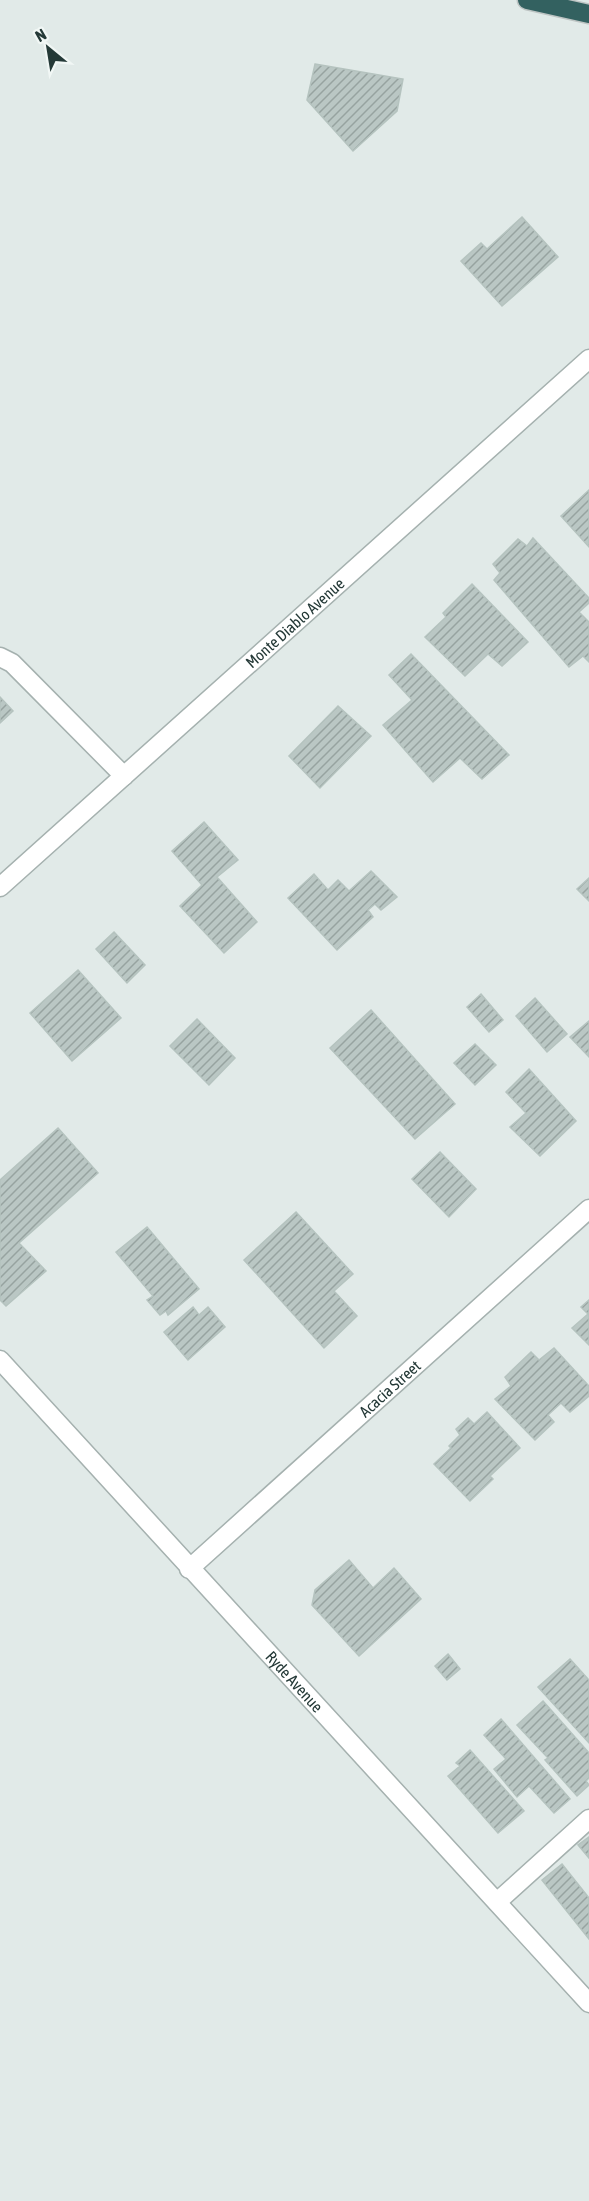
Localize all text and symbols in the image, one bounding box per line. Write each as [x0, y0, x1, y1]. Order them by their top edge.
north arrow [18, 18, 78, 78]
text: N [32, 25, 49, 45]
street label: Monte Diablo Avenue [242, 574, 348, 671]
street label: Acacia Street [356, 1356, 424, 1420]
street label: Ryde Avenue [262, 1647, 327, 1716]

